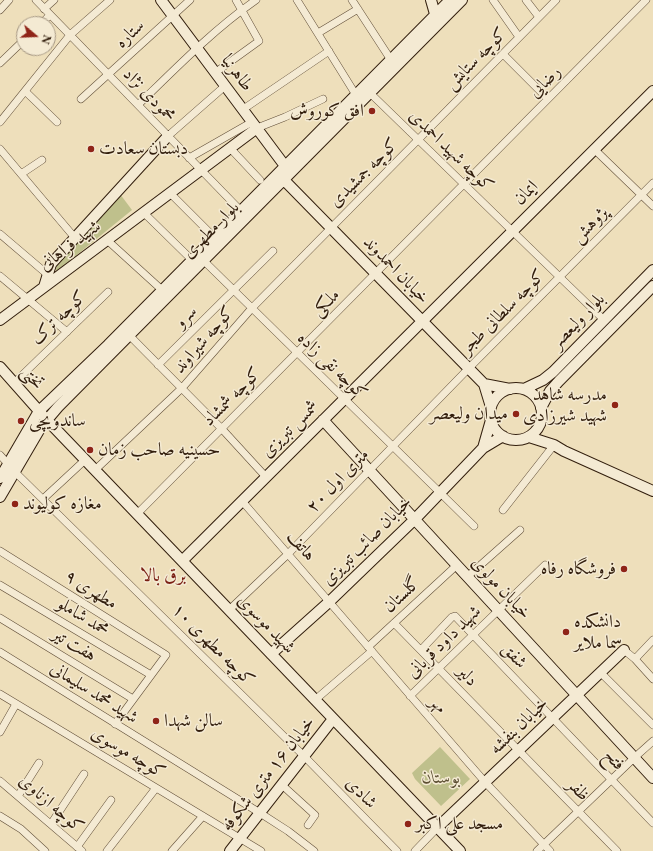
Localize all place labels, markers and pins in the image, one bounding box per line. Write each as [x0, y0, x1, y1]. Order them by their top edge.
place label: افق کوروش [290, 100, 364, 122]
marker: افق کوروش [367, 106, 377, 116]
place label: دبستان سعادت [99, 138, 188, 160]
marker: دبستان سعادت [86, 144, 96, 154]
place label: مدرسه شاهد شهید شیرزادی [523, 384, 607, 426]
marker: مدرسه شاهد شهید شیرزادی [610, 400, 620, 410]
place label: میدان ولیعصر [430, 403, 508, 425]
marker: میدان ولیعصر [511, 409, 521, 419]
place label: ساندویچی [29, 410, 86, 432]
marker: ساندویچی [16, 416, 26, 426]
place label: حسینیه صاحب زمان [98, 439, 220, 461]
marker: حسینیه صاحب زمان [85, 445, 95, 455]
place label: مغازه کولیوند [23, 493, 102, 515]
marker: مغازه کولیوند [10, 499, 20, 509]
place label: فروشگاه رفاه [541, 558, 616, 580]
marker: فروشگاه رفاه [619, 564, 629, 574]
place label: دانشکده سما ملایر [574, 611, 622, 654]
marker: دانشکده سما ملایر [561, 627, 571, 637]
place label: سالن شهدا [164, 710, 223, 732]
marker: سالن شهدا [151, 716, 161, 726]
place label: مسجد علی اکبر [416, 813, 503, 835]
marker: مسجد علی اکبر [403, 819, 413, 829]

